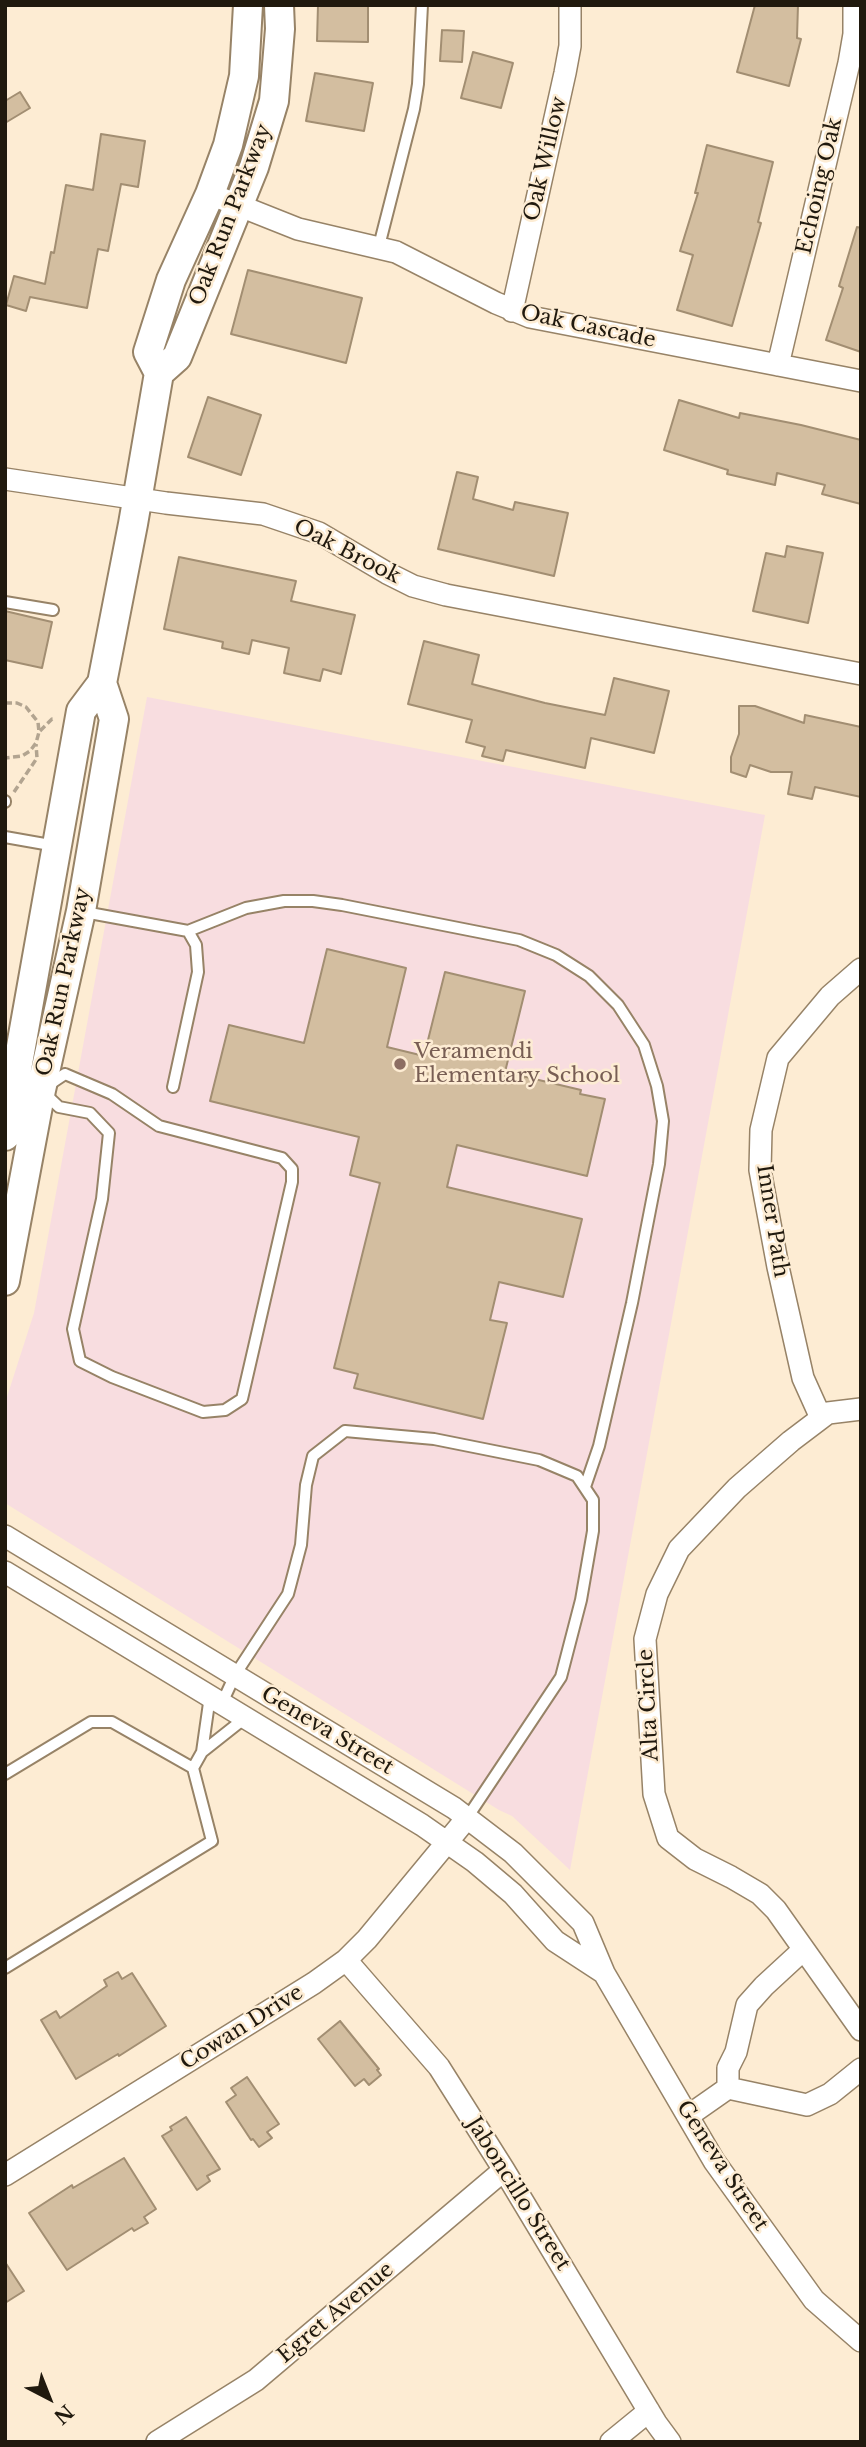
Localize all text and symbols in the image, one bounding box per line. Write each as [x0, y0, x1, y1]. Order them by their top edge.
street label: Oak Willow [519, 94, 573, 224]
street label: Echoing Oak [792, 115, 848, 257]
street label: Oak Run Parkway [185, 121, 277, 309]
street label: Oak Cascade [518, 300, 658, 354]
street label: Oak Brook [289, 514, 405, 590]
street label: Oak Run Parkway [32, 885, 96, 1079]
place label: Veramendi Elementary School [414, 1039, 620, 1089]
marker: Veramendi Elementary School [392, 1056, 408, 1072]
street label: Inner Path [751, 1163, 793, 1279]
street label: Alta Circle [633, 1648, 665, 1762]
street label: Geneva Street [256, 1682, 398, 1780]
street label: Cowan Drive [176, 1980, 308, 2076]
street label: Geneva Street [671, 2096, 773, 2236]
street label: Jaboncillo Street [461, 2113, 575, 2275]
street label: Egret Avenue [273, 2257, 399, 2369]
north arrow [14, 2363, 84, 2433]
text: N [49, 2399, 78, 2429]

